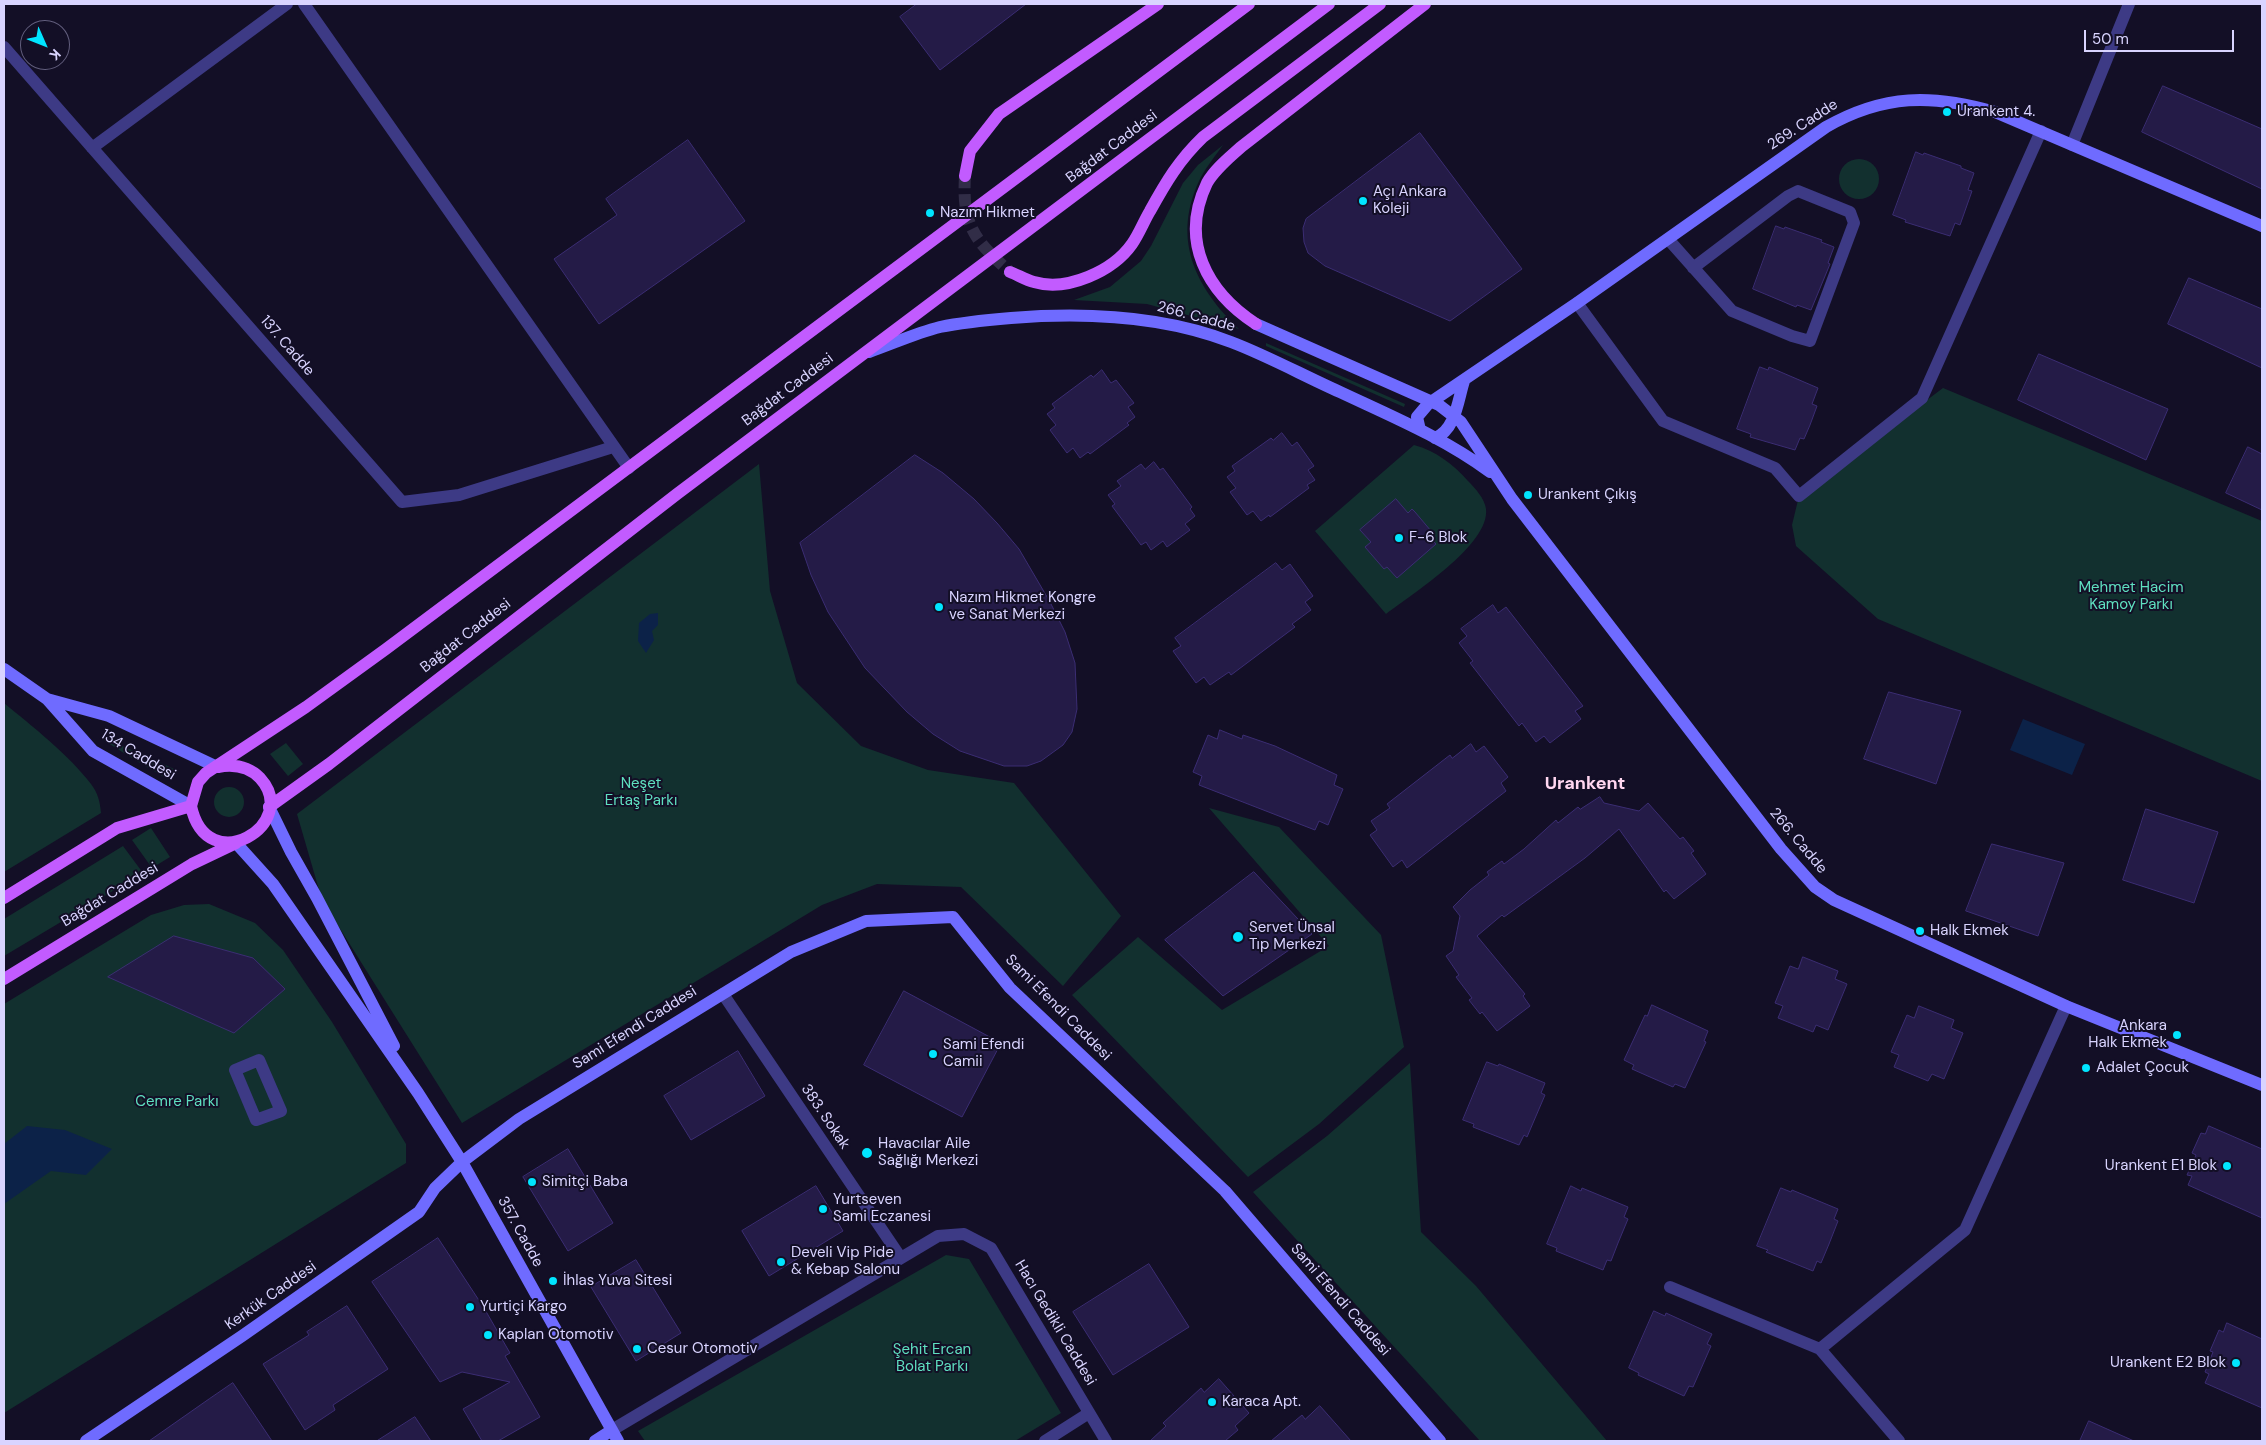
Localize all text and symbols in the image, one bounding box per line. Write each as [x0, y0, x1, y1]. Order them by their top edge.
north arrow [20, 20, 70, 70]
scale bar [2086, 20, 2236, 52]
text: 50 m [2092, 29, 2129, 49]
text: K [45, 45, 65, 64]
street label: 269. Cadde [1765, 96, 1841, 154]
place label: Urankent 4. [1957, 103, 2035, 121]
marker: Urankent 4. [1941, 106, 1953, 118]
street label: Bağdat Caddesi [1063, 107, 1161, 187]
place label: Açı Ankara Koleji [1373, 183, 1446, 218]
marker: Açı Ankara Koleji [1357, 195, 1369, 207]
place label: Nazım Hikmet [940, 204, 1035, 222]
marker: Nazım Hikmet [924, 207, 936, 219]
street label: 266. Cadde [1155, 298, 1237, 336]
street label: 137. Cadde [256, 312, 318, 380]
street label: Bağdat Caddesi [739, 350, 837, 430]
place label: Urankent Çıkış [1538, 486, 1637, 504]
marker: Urankent Çıkış [1522, 489, 1534, 501]
place label: F-6 Blok [1409, 529, 1467, 547]
marker: F-6 Blok [1393, 532, 1405, 544]
park label: Mehmet Hacim Kamoy Parkı [2078, 579, 2184, 614]
place label: Nazım Hikmet Kongre ve Sanat Merkezi [949, 589, 1096, 624]
street label: Bağdat Caddesi [417, 595, 515, 677]
marker: Nazım Hikmet Kongre ve Sanat Merkezi [933, 601, 945, 613]
street label: 134 Caddesi [97, 726, 179, 784]
district label: Urankent [1545, 773, 1625, 795]
park label: Neşet Ertaş Parkı [605, 775, 677, 810]
street label: 266. Cadde [1765, 805, 1831, 877]
street label: Bağdat Caddesi [58, 859, 162, 931]
place label: Servet Ünsal Tıp Merkezi [1249, 919, 1335, 954]
place label: Halk Ekmek [1930, 922, 2009, 940]
marker: Halk Ekmek [1914, 925, 1926, 937]
marker: Servet Ünsal Tıp Merkezi [1231, 930, 1245, 944]
street label: Sami Efendi Caddesi [1001, 951, 1115, 1065]
street label: Sami Efendi Caddesi [570, 983, 700, 1073]
place label: Ankara Halk Ekmek [2088, 1017, 2167, 1052]
marker: Ankara Halk Ekmek [2171, 1029, 2183, 1041]
place label: Sami Efendi Camii [943, 1036, 1024, 1071]
marker: Sami Efendi Camii [927, 1048, 939, 1060]
place label: Adalet Çocuk [2096, 1059, 2189, 1077]
marker: Adalet Çocuk [2080, 1062, 2092, 1074]
street label: 383. Sokak [797, 1081, 853, 1153]
park label: Cemre Parkı [135, 1093, 219, 1111]
place label: Havacılar Aile Sağlığı Merkezi [878, 1135, 978, 1170]
marker: Havacılar Aile Sağlığı Merkezi [860, 1146, 874, 1160]
place label: Urankent E1 Blok [2105, 1157, 2217, 1175]
marker: Urankent E1 Blok [2221, 1160, 2233, 1172]
place label: Simitçi Baba [542, 1173, 628, 1191]
marker: Simitçi Baba [526, 1176, 538, 1188]
place label: Yurtseven Sami Eczanesi [833, 1191, 931, 1226]
street label: 357. Cadde [493, 1193, 547, 1271]
marker: Yurtseven Sami Eczanesi [817, 1203, 829, 1215]
street label: Sami Efendi Caddesi [1286, 1240, 1394, 1360]
place label: Develi Vip Pide & Kebap Salonu [791, 1244, 900, 1279]
marker: Develi Vip Pide & Kebap Salonu [775, 1256, 787, 1268]
street label: Hacı Gedikli Caddesi [1010, 1257, 1100, 1389]
street label: Kerkük Caddesi [222, 1258, 320, 1334]
place label: İhlas Yuva Sitesi [563, 1272, 672, 1290]
marker: İhlas Yuva Sitesi [547, 1275, 559, 1287]
place label: Yurtiçi Kargo [480, 1298, 567, 1316]
marker: Yurtiçi Kargo [464, 1301, 476, 1313]
place label: Kaplan Otomotiv [498, 1326, 614, 1344]
marker: Kaplan Otomotiv [482, 1329, 494, 1341]
place label: Cesur Otomotiv [647, 1340, 757, 1358]
park label: Şehit Ercan Bolat Parkı [893, 1341, 971, 1376]
marker: Cesur Otomotiv [631, 1343, 643, 1355]
place label: Urankent E2 Blok [2110, 1354, 2226, 1372]
marker: Urankent E2 Blok [2230, 1357, 2242, 1369]
place label: Karaca Apt. [1222, 1393, 1301, 1411]
marker: Karaca Apt. [1206, 1396, 1218, 1408]

